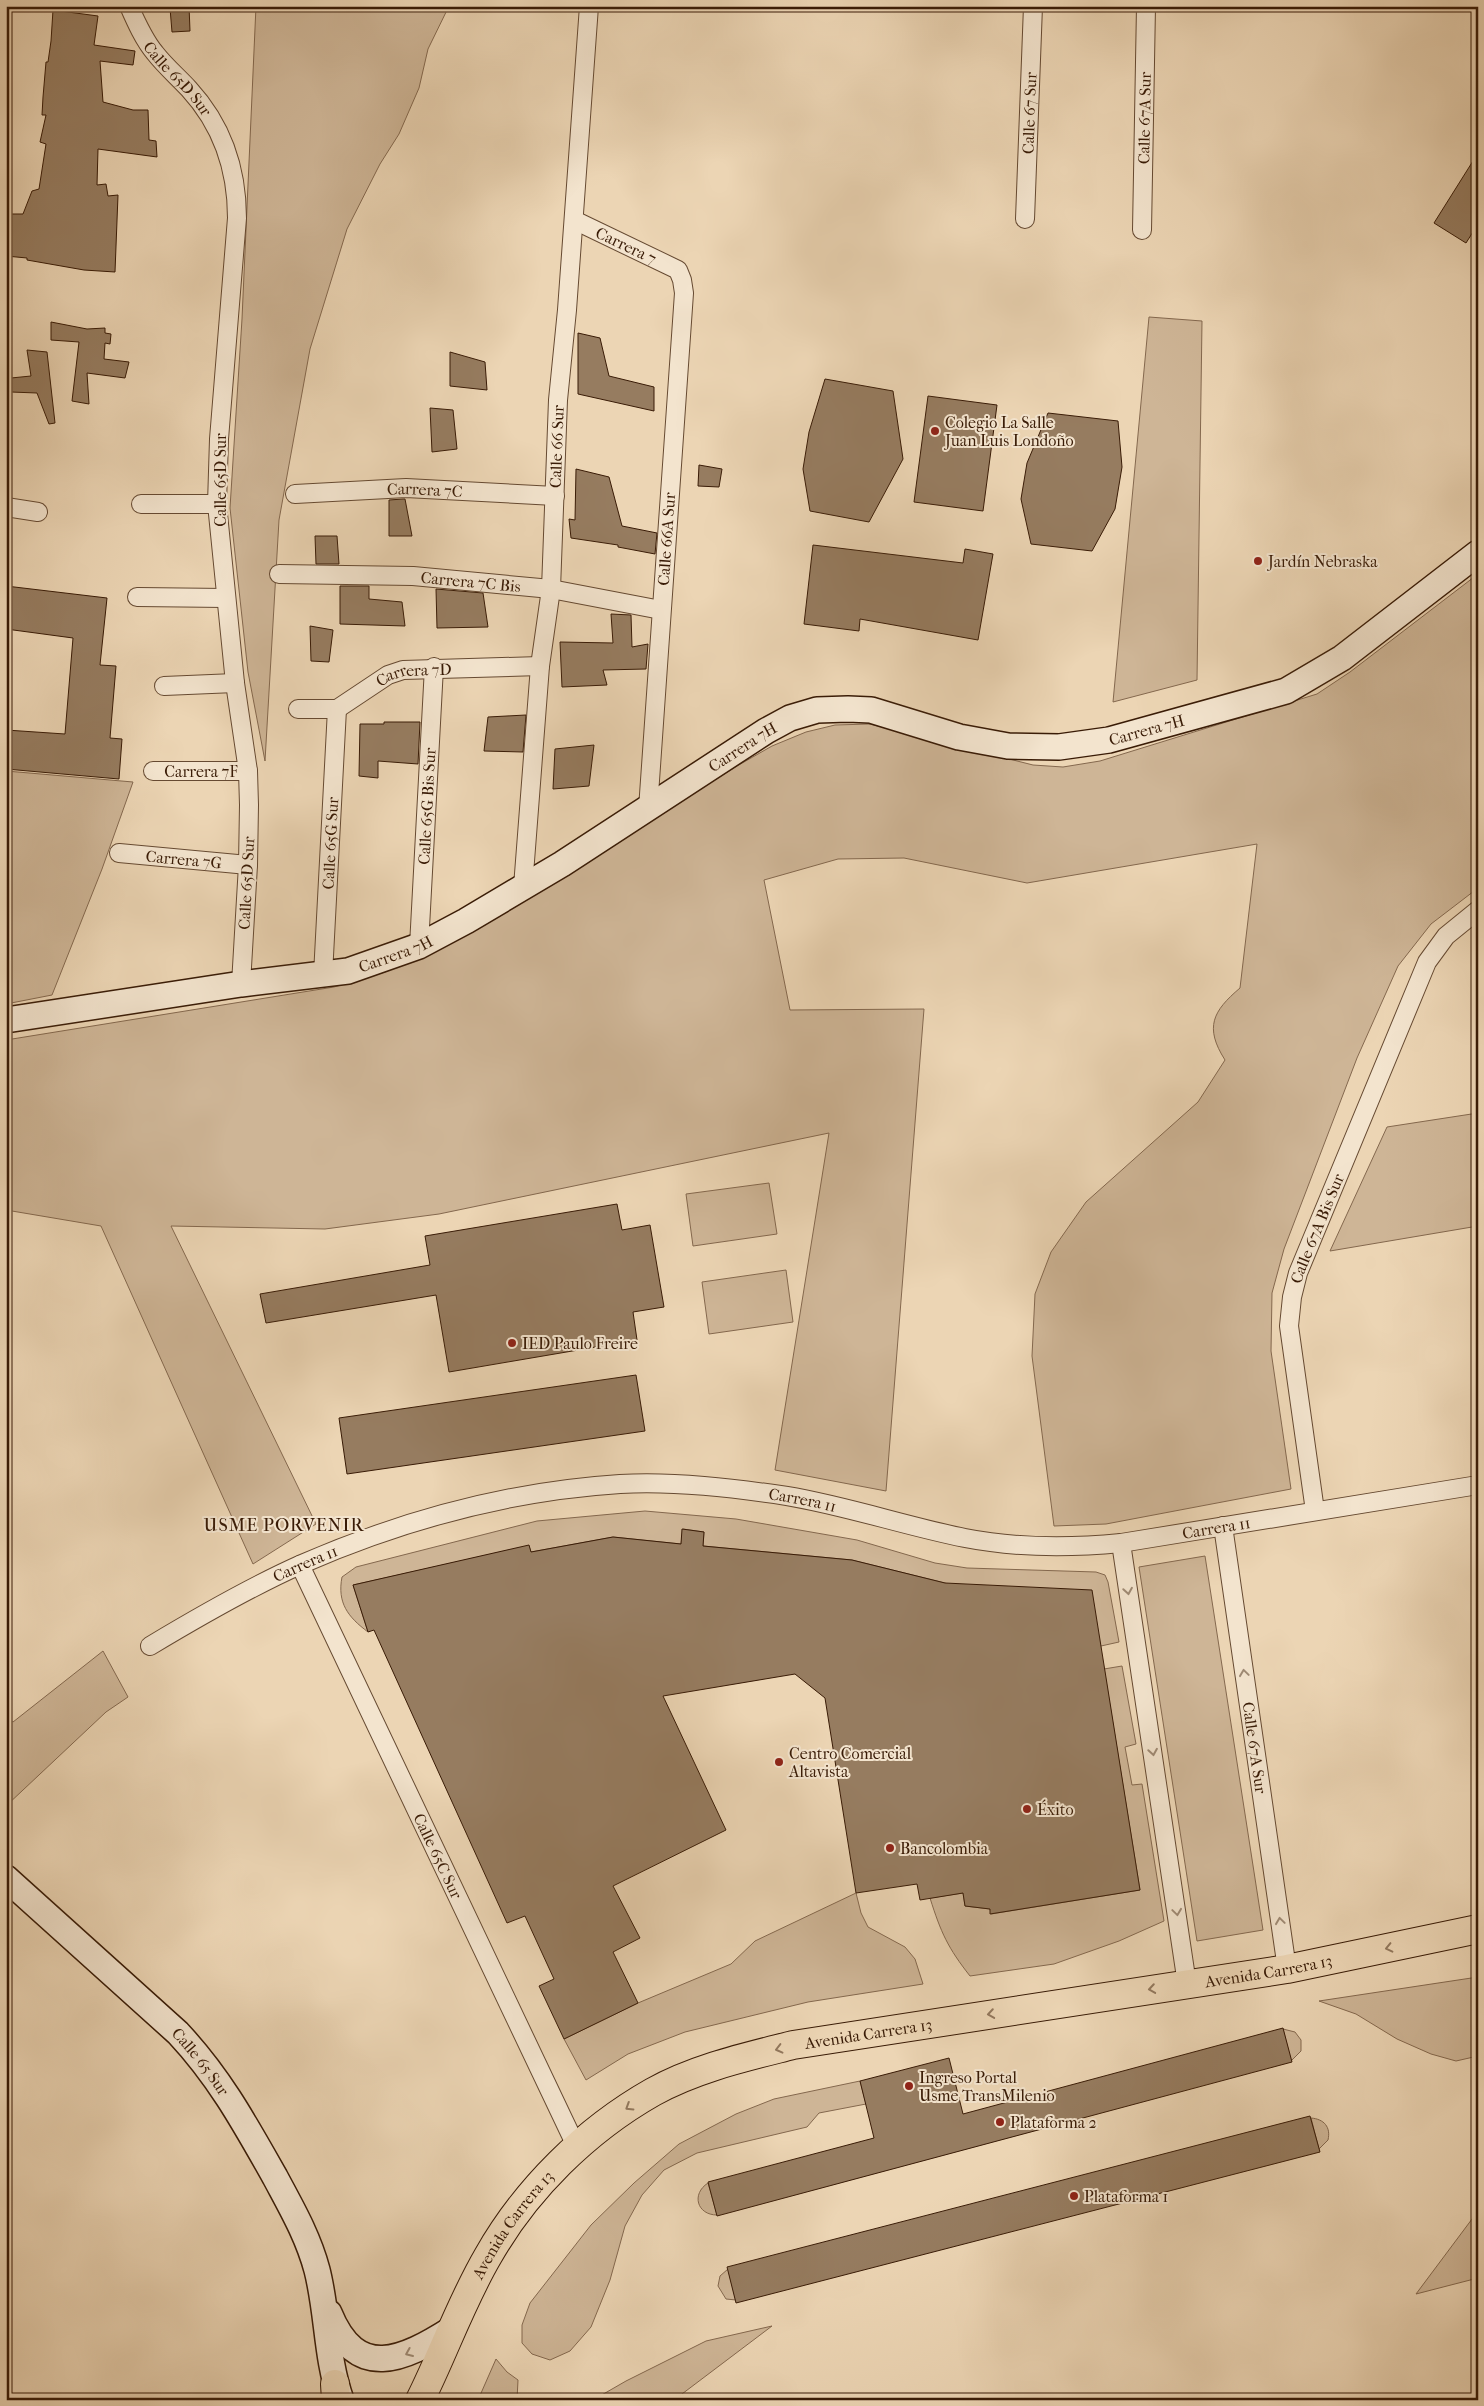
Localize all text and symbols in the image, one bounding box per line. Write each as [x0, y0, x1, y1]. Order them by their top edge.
street label: Calle 65D Sur [139, 38, 216, 120]
street label: Calle 67A Sur [1134, 71, 1155, 164]
street label: Calle 67 Sur [1018, 72, 1041, 154]
street label: Carrera 7 [593, 223, 660, 268]
street label: Calle 66 Sur [546, 404, 568, 488]
place label: Colegio La Salle Juan Luis Londoño [943, 413, 1074, 450]
marker: Colegio La Salle Juan Luis Londoño [929, 425, 941, 437]
street label: Calle 65D Sur [211, 433, 230, 527]
street label: Carrera 7C [386, 479, 463, 501]
street label: Calle 66A Sur [654, 492, 679, 586]
place label: Jardín Nebraska [1266, 552, 1378, 571]
marker: Jardín Nebraska [1252, 555, 1264, 567]
street label: Carrera 7C Bis [420, 568, 522, 596]
street label: Carrera 7D [372, 660, 452, 690]
street label: Carrera 7H [1107, 710, 1187, 750]
street label: Carrera 7H [705, 718, 780, 776]
street label: Calle 65G Bis Sur [414, 747, 440, 865]
street label: Carrera 7F [164, 762, 238, 781]
street label: Calle 65G Sur [319, 796, 342, 890]
street label: Calle 65D Sur [235, 836, 258, 930]
street label: Carrera 7G [145, 847, 223, 873]
street label: Carrera 7H [356, 931, 436, 977]
street label: Calle 67A Bis Sur [1287, 1171, 1348, 1285]
place label: IED Paulo Freire [522, 1334, 638, 1353]
marker: IED Paulo Freire [506, 1337, 518, 1349]
street label: Carrera 11 [767, 1484, 838, 1516]
street label: Carrera 11 [1181, 1513, 1252, 1543]
district label: USME PORVENIR [203, 1515, 365, 1536]
street label: Carrera 11 [270, 1541, 340, 1586]
one-way arrow [1123, 1587, 1133, 1595]
one-way arrow [1240, 1669, 1250, 1678]
street label: Calle 67A Sur [1239, 1701, 1271, 1795]
place label: Centro Comercial Altavista [788, 1744, 912, 1781]
one-way arrow [1147, 1747, 1157, 1756]
marker: Centro Comercial Altavista [773, 1756, 785, 1768]
place label: Éxito [1037, 1799, 1074, 1819]
marker: Éxito [1021, 1803, 1033, 1815]
street label: Calle 65C Sur [409, 1810, 466, 1902]
place label: Bancolombia [900, 1839, 989, 1858]
marker: Bancolombia [884, 1842, 896, 1854]
one-way arrow [1171, 1908, 1181, 1917]
one-way arrow [1275, 1916, 1286, 1924]
one-way arrow [1385, 1943, 1394, 1953]
street label: Avenida Carrera 13 [1203, 1951, 1334, 1992]
one-way arrow [1148, 1984, 1156, 1994]
one-way arrow [987, 2008, 995, 2019]
street label: Avenida Carrera 13 [802, 2015, 933, 2053]
street label: Calle 65 Sur [168, 2024, 233, 2099]
one-way arrow [776, 2043, 784, 2053]
place label: Ingreso Portal Usme TransMilenio [919, 2068, 1055, 2105]
marker: Ingreso Portal Usme TransMilenio [903, 2080, 915, 2092]
one-way arrow [625, 2101, 634, 2111]
place label: Plataforma 2 [1010, 2113, 1097, 2132]
marker: Plataforma 2 [994, 2116, 1006, 2128]
street label: Avenida Carrera 13 [468, 2167, 557, 2283]
place label: Plataforma 1 [1084, 2187, 1168, 2206]
marker: Plataforma 1 [1068, 2190, 1080, 2202]
one-way arrow [405, 2346, 414, 2357]

